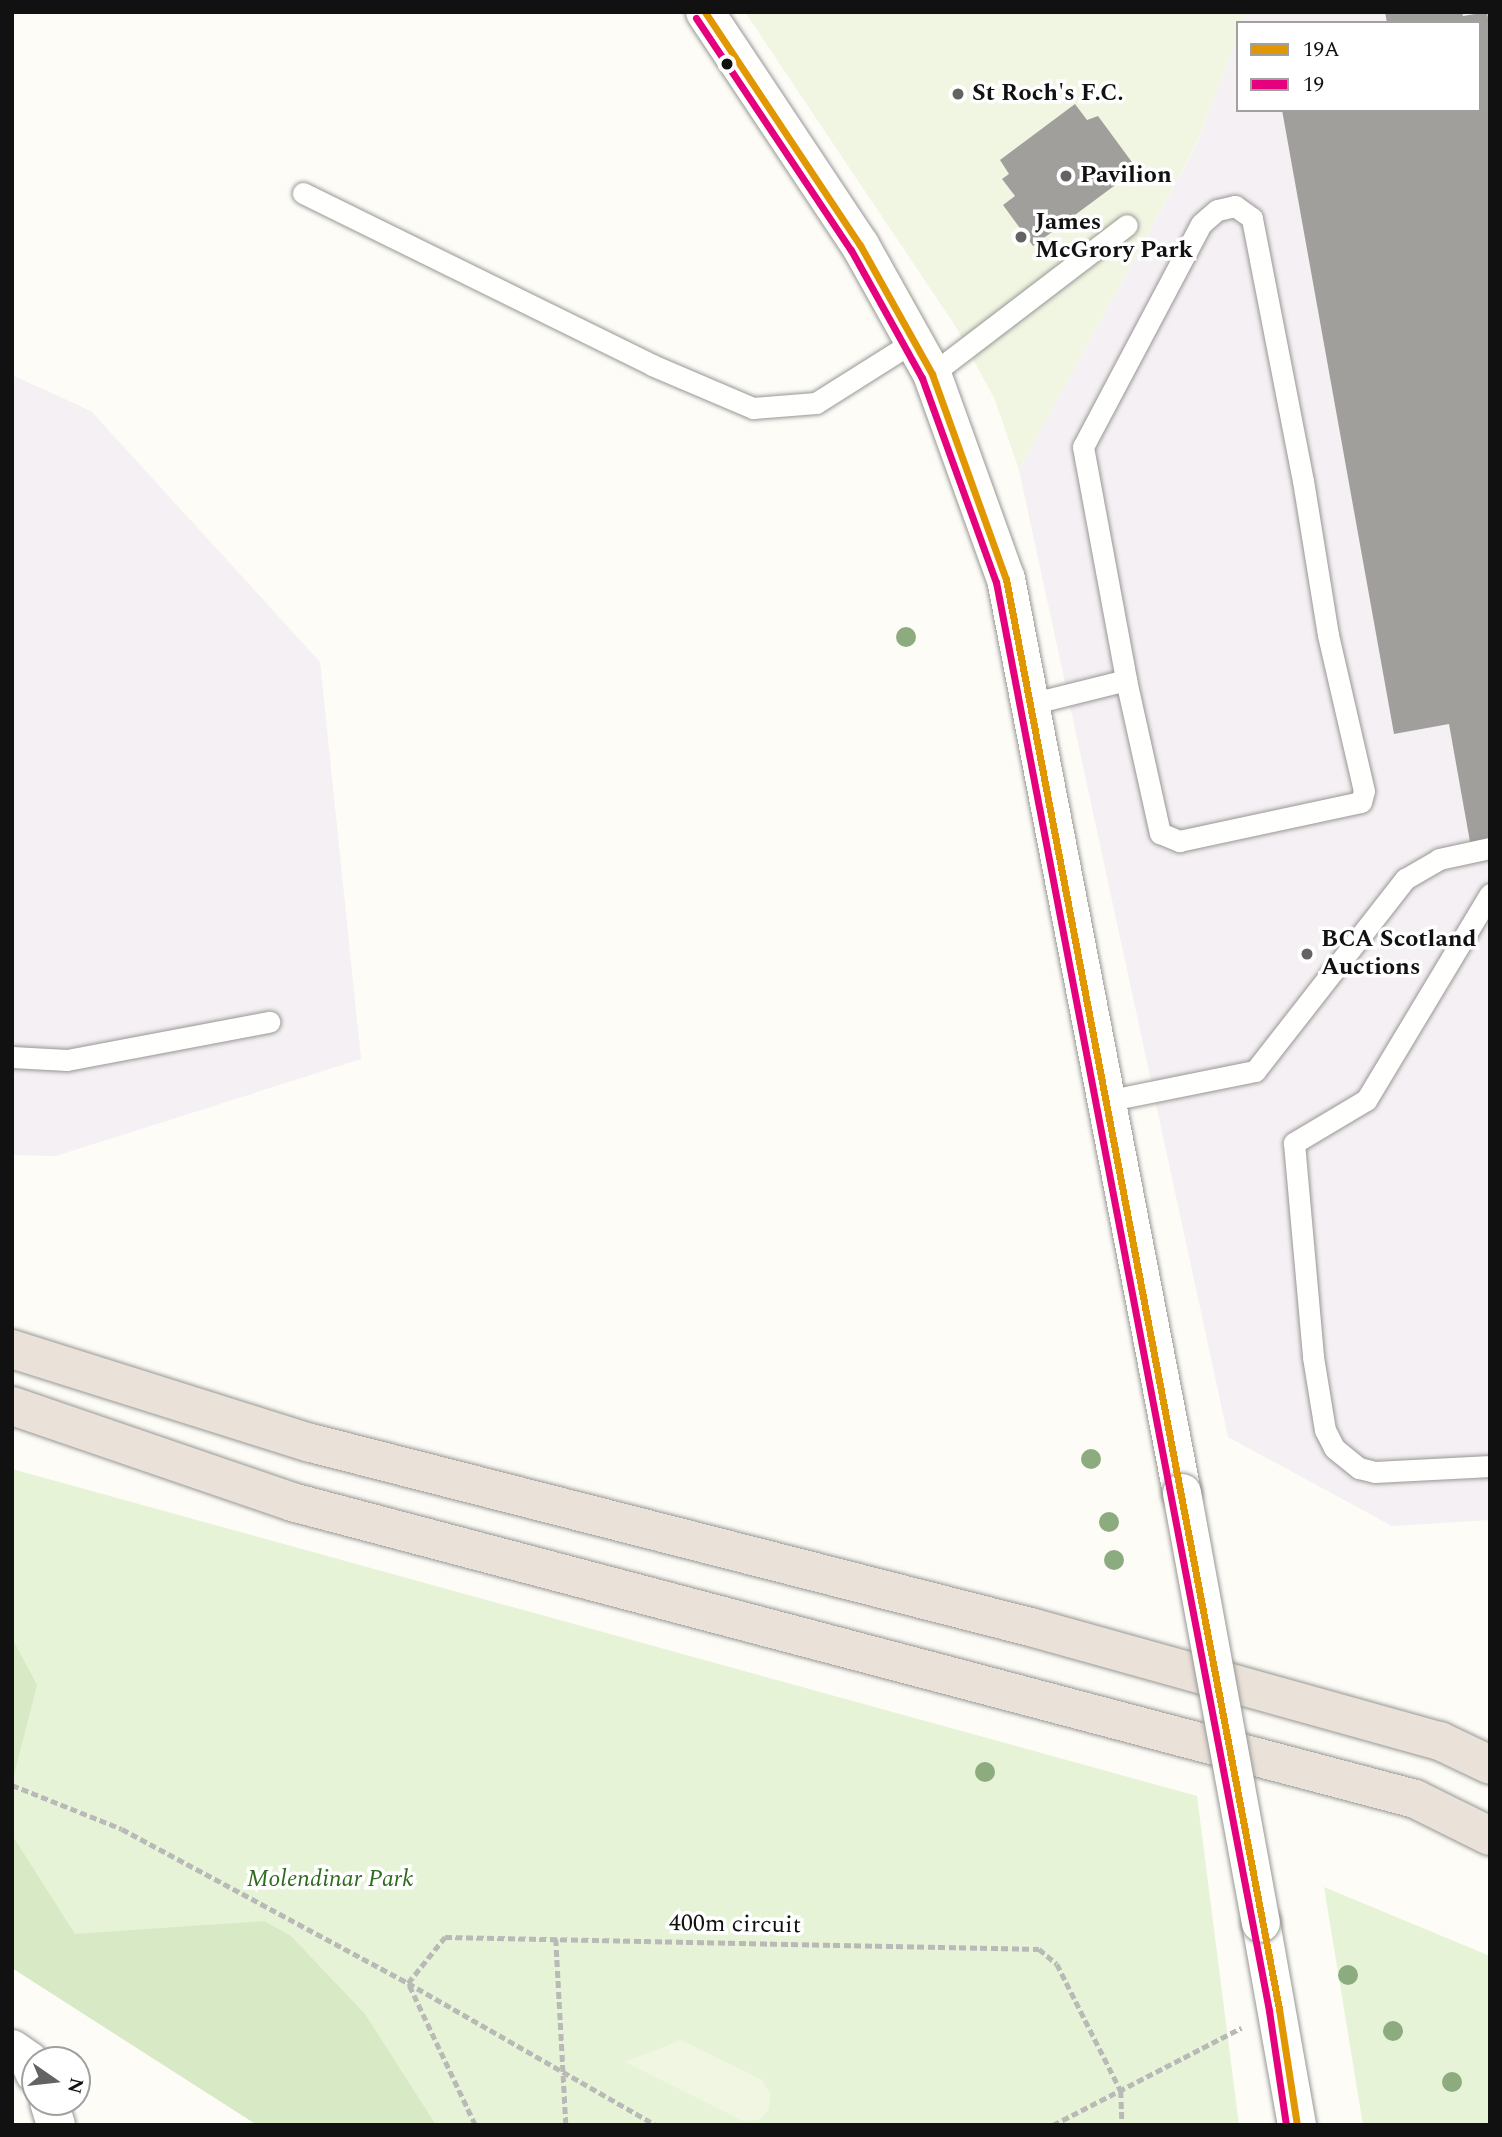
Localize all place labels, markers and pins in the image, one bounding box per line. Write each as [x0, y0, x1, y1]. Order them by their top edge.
unlabelled marker [720, 57, 734, 71]
place label: St Roch's F.C. [972, 80, 1124, 108]
marker: St Roch's F.C. [950, 86, 966, 102]
place label: Pavilion [1080, 162, 1172, 190]
marker: Pavilion [1058, 168, 1074, 184]
place label: James McGrory Park [1035, 209, 1193, 265]
marker: James McGrory Park [1013, 229, 1029, 245]
place label: BCA Scotland Auctions [1321, 926, 1477, 982]
marker: BCA Scotland Auctions [1299, 946, 1315, 962]

